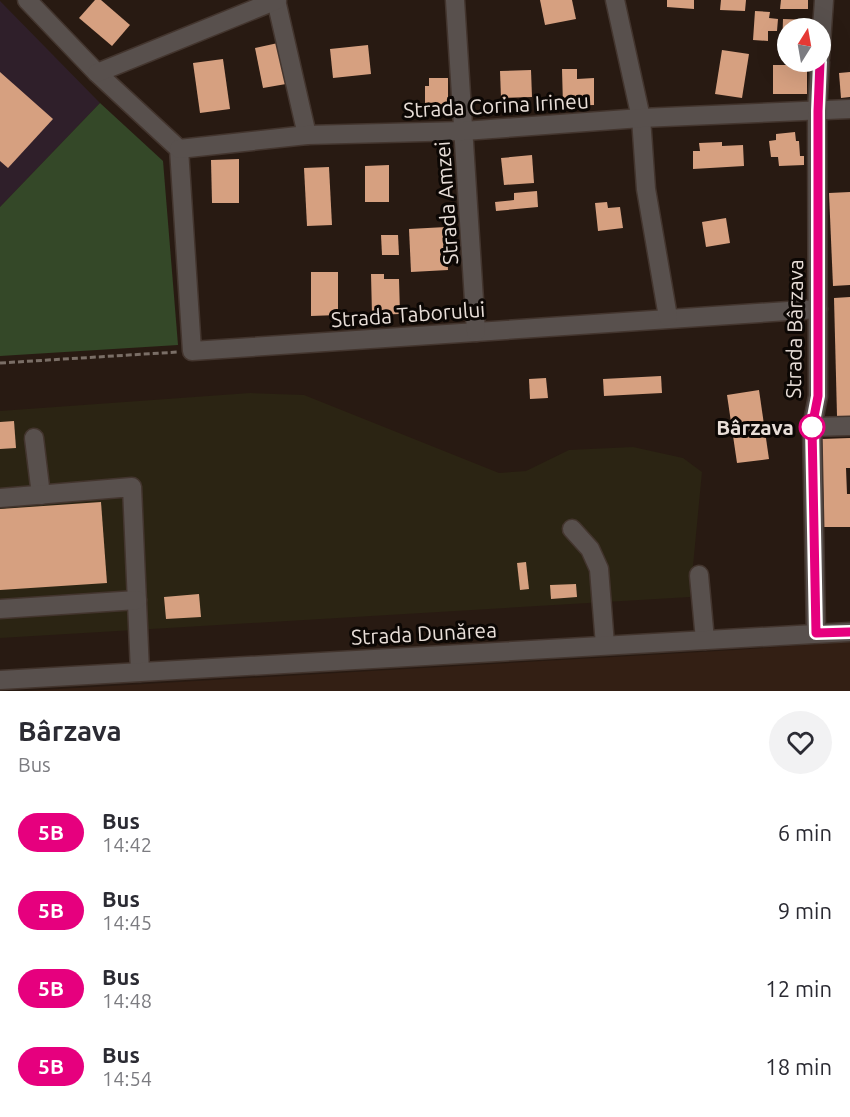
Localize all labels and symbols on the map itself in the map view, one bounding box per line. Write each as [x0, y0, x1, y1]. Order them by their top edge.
north arrow [777, 18, 831, 72]
street label: Strada Corina Irineu [403, 88, 589, 122]
street label: Strada Amzei [430, 140, 462, 266]
street label: Strada Bârzava [781, 259, 807, 399]
street label: Strada Taborului [330, 297, 486, 331]
marker: Bârzava [799, 414, 825, 440]
place label: Bârzava [716, 415, 794, 439]
street label: Strada Dunărea [351, 617, 497, 649]

